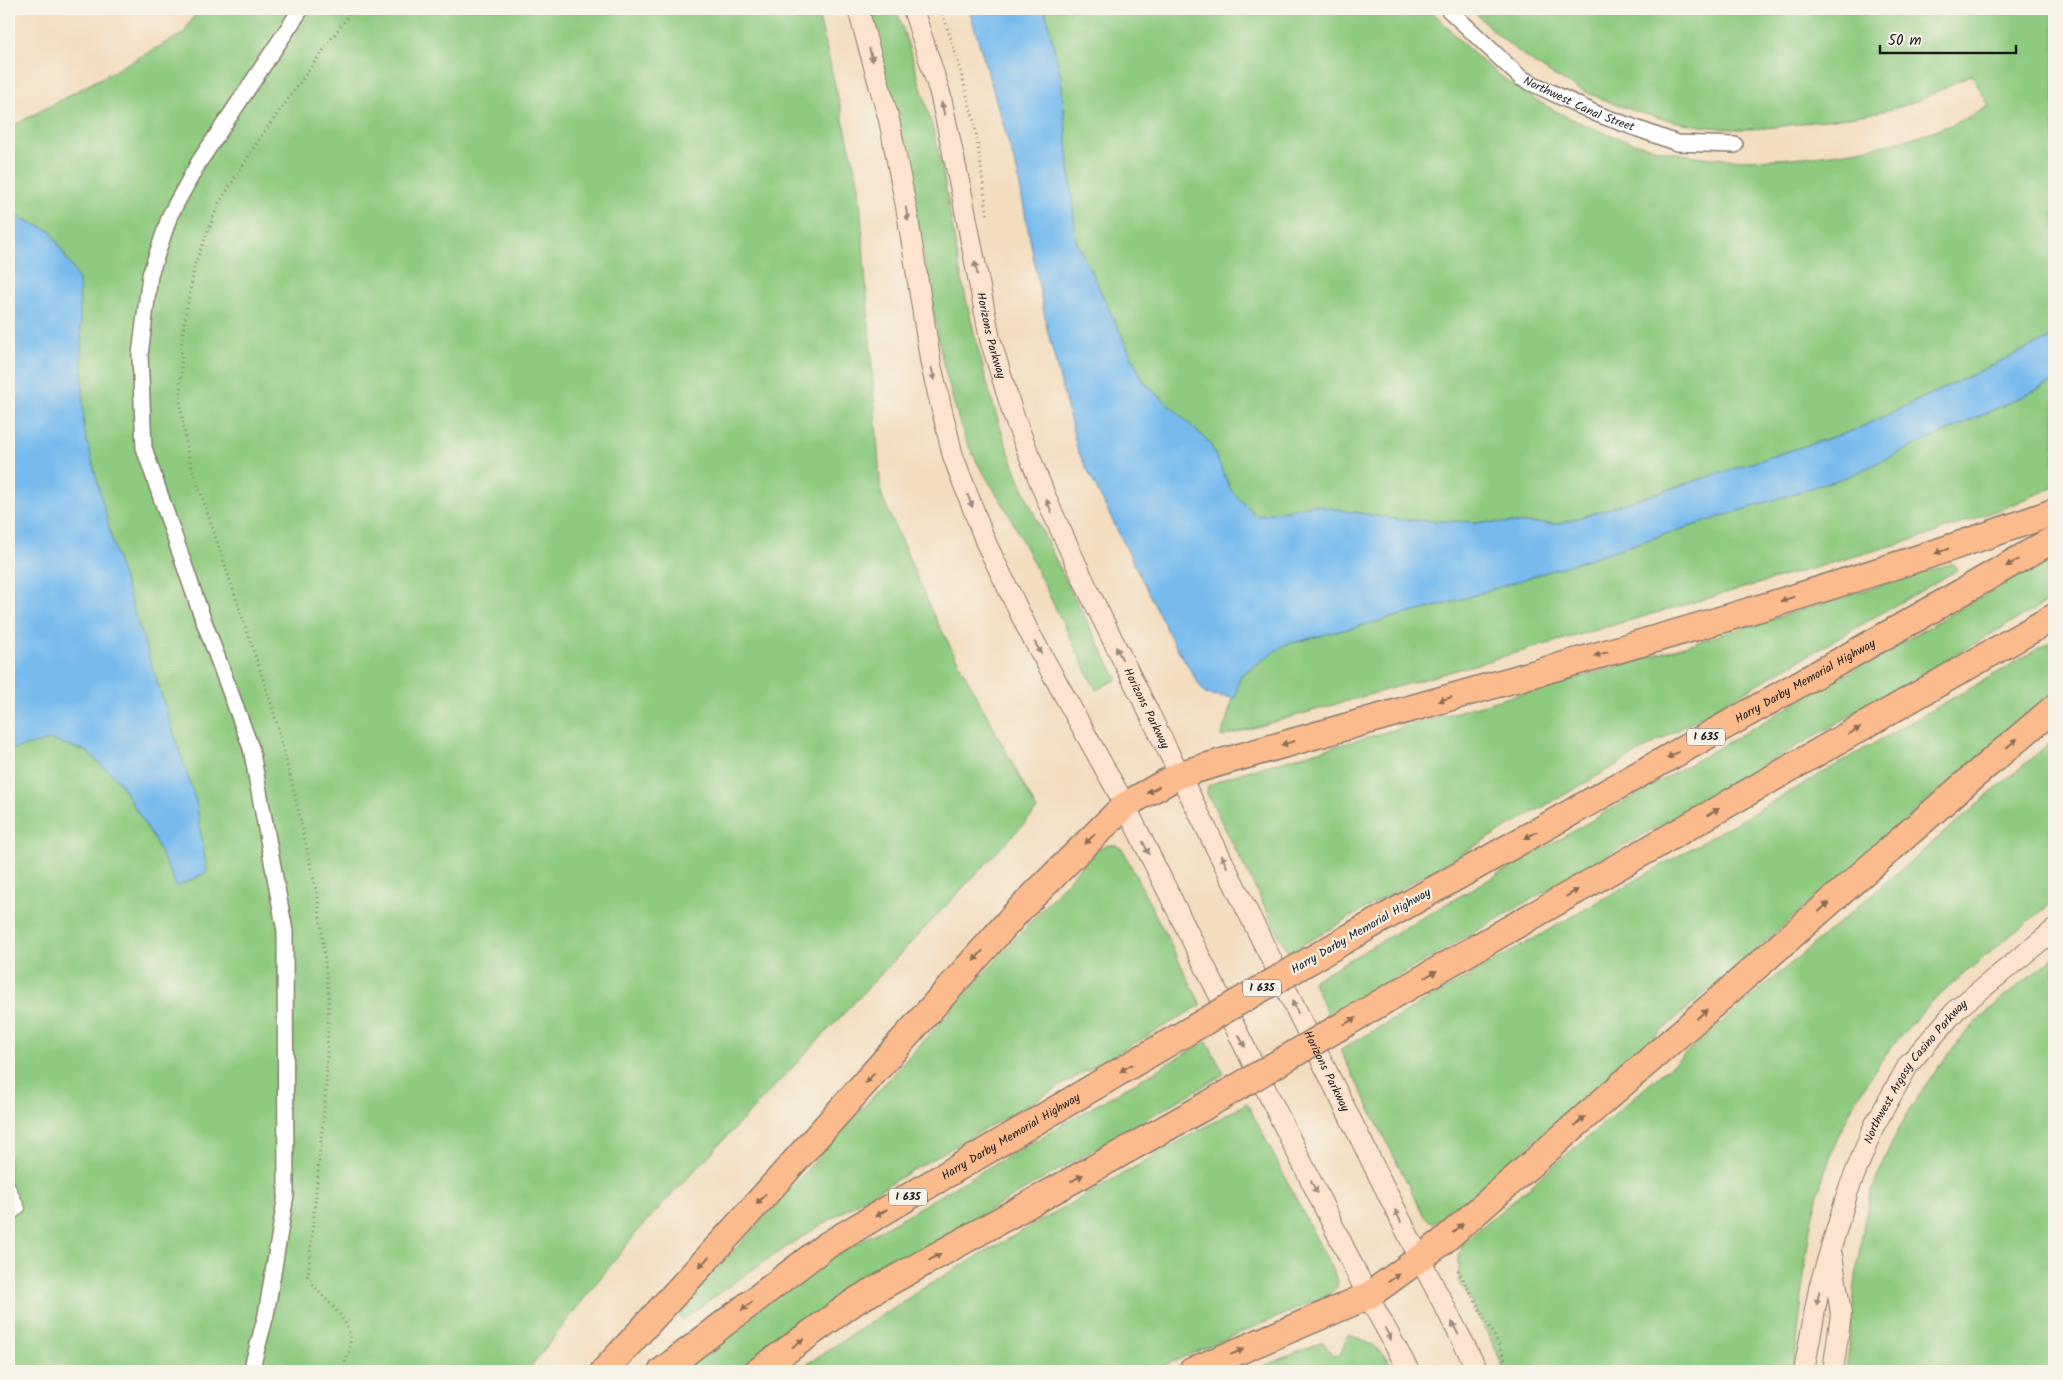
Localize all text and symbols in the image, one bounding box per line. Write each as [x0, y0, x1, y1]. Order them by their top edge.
scale bar [1880, 22, 2017, 54]
text: 50 m [1888, 29, 1922, 53]
one-way arrow [868, 48, 876, 63]
street label: Northwest Canal Street [1520, 71, 1638, 136]
one-way arrow [939, 101, 947, 116]
one-way arrow [904, 206, 912, 222]
one-way arrow [972, 259, 980, 275]
street label: Horizons Parkway [972, 291, 1011, 381]
one-way arrow [929, 367, 937, 382]
one-way arrow [966, 494, 974, 509]
one-way arrow [1045, 499, 1053, 513]
one-way arrow [1935, 548, 1950, 556]
one-way arrow [2005, 559, 2019, 567]
one-way arrow [1779, 595, 1794, 603]
street label: Harry Darby Memorial Highway [1731, 633, 1879, 728]
one-way arrow [1034, 642, 1043, 655]
one-way arrow [1115, 646, 1123, 660]
one-way arrow [1593, 650, 1608, 658]
street label: Horizons Parkway [1118, 664, 1175, 752]
one-way arrow [1437, 695, 1452, 703]
one-way arrow [1847, 727, 1860, 736]
road number: I 635 [1687, 729, 1725, 746]
one-way arrow [2005, 738, 2018, 749]
one-way arrow [1281, 740, 1296, 748]
one-way arrow [1666, 751, 1679, 760]
one-way arrow [1146, 785, 1159, 794]
one-way arrow [1706, 808, 1719, 817]
one-way arrow [1524, 831, 1539, 839]
one-way arrow [1084, 833, 1096, 845]
one-way arrow [1142, 841, 1150, 856]
one-way arrow [1219, 854, 1228, 869]
street label: Harry Darby Memorial Highway [1288, 883, 1435, 979]
one-way arrow [1564, 889, 1579, 897]
one-way arrow [1818, 901, 1830, 913]
one-way arrow [972, 950, 983, 963]
one-way arrow [1423, 970, 1438, 978]
road number: I 635 [1243, 980, 1281, 996]
street label: Northwest Argosy Casino Parkway [1858, 995, 1972, 1146]
one-way arrow [1291, 1000, 1299, 1014]
one-way arrow [1696, 1008, 1708, 1020]
one-way arrow [1342, 1017, 1357, 1025]
street label: Horizons Parkway [1298, 1027, 1355, 1115]
one-way arrow [1238, 1034, 1246, 1048]
one-way arrow [1119, 1064, 1132, 1073]
one-way arrow [864, 1071, 875, 1084]
street label: Harry Darby Memorial Highway [938, 1087, 1084, 1185]
one-way arrow [1573, 1116, 1586, 1127]
one-way arrow [1070, 1173, 1084, 1182]
one-way arrow [1310, 1180, 1318, 1194]
road number: I 635 [889, 1188, 927, 1206]
one-way arrow [756, 1192, 767, 1205]
one-way arrow [1394, 1208, 1403, 1223]
one-way arrow [874, 1209, 887, 1218]
one-way arrow [1451, 1223, 1464, 1234]
one-way arrow [928, 1252, 942, 1261]
one-way arrow [698, 1255, 710, 1267]
one-way arrow [1387, 1273, 1401, 1283]
one-way arrow [1813, 1290, 1821, 1306]
one-way arrow [741, 1300, 754, 1311]
one-way arrow [1451, 1321, 1460, 1335]
one-way arrow [1384, 1326, 1392, 1341]
one-way arrow [791, 1338, 804, 1348]
one-way arrow [1230, 1348, 1244, 1356]

